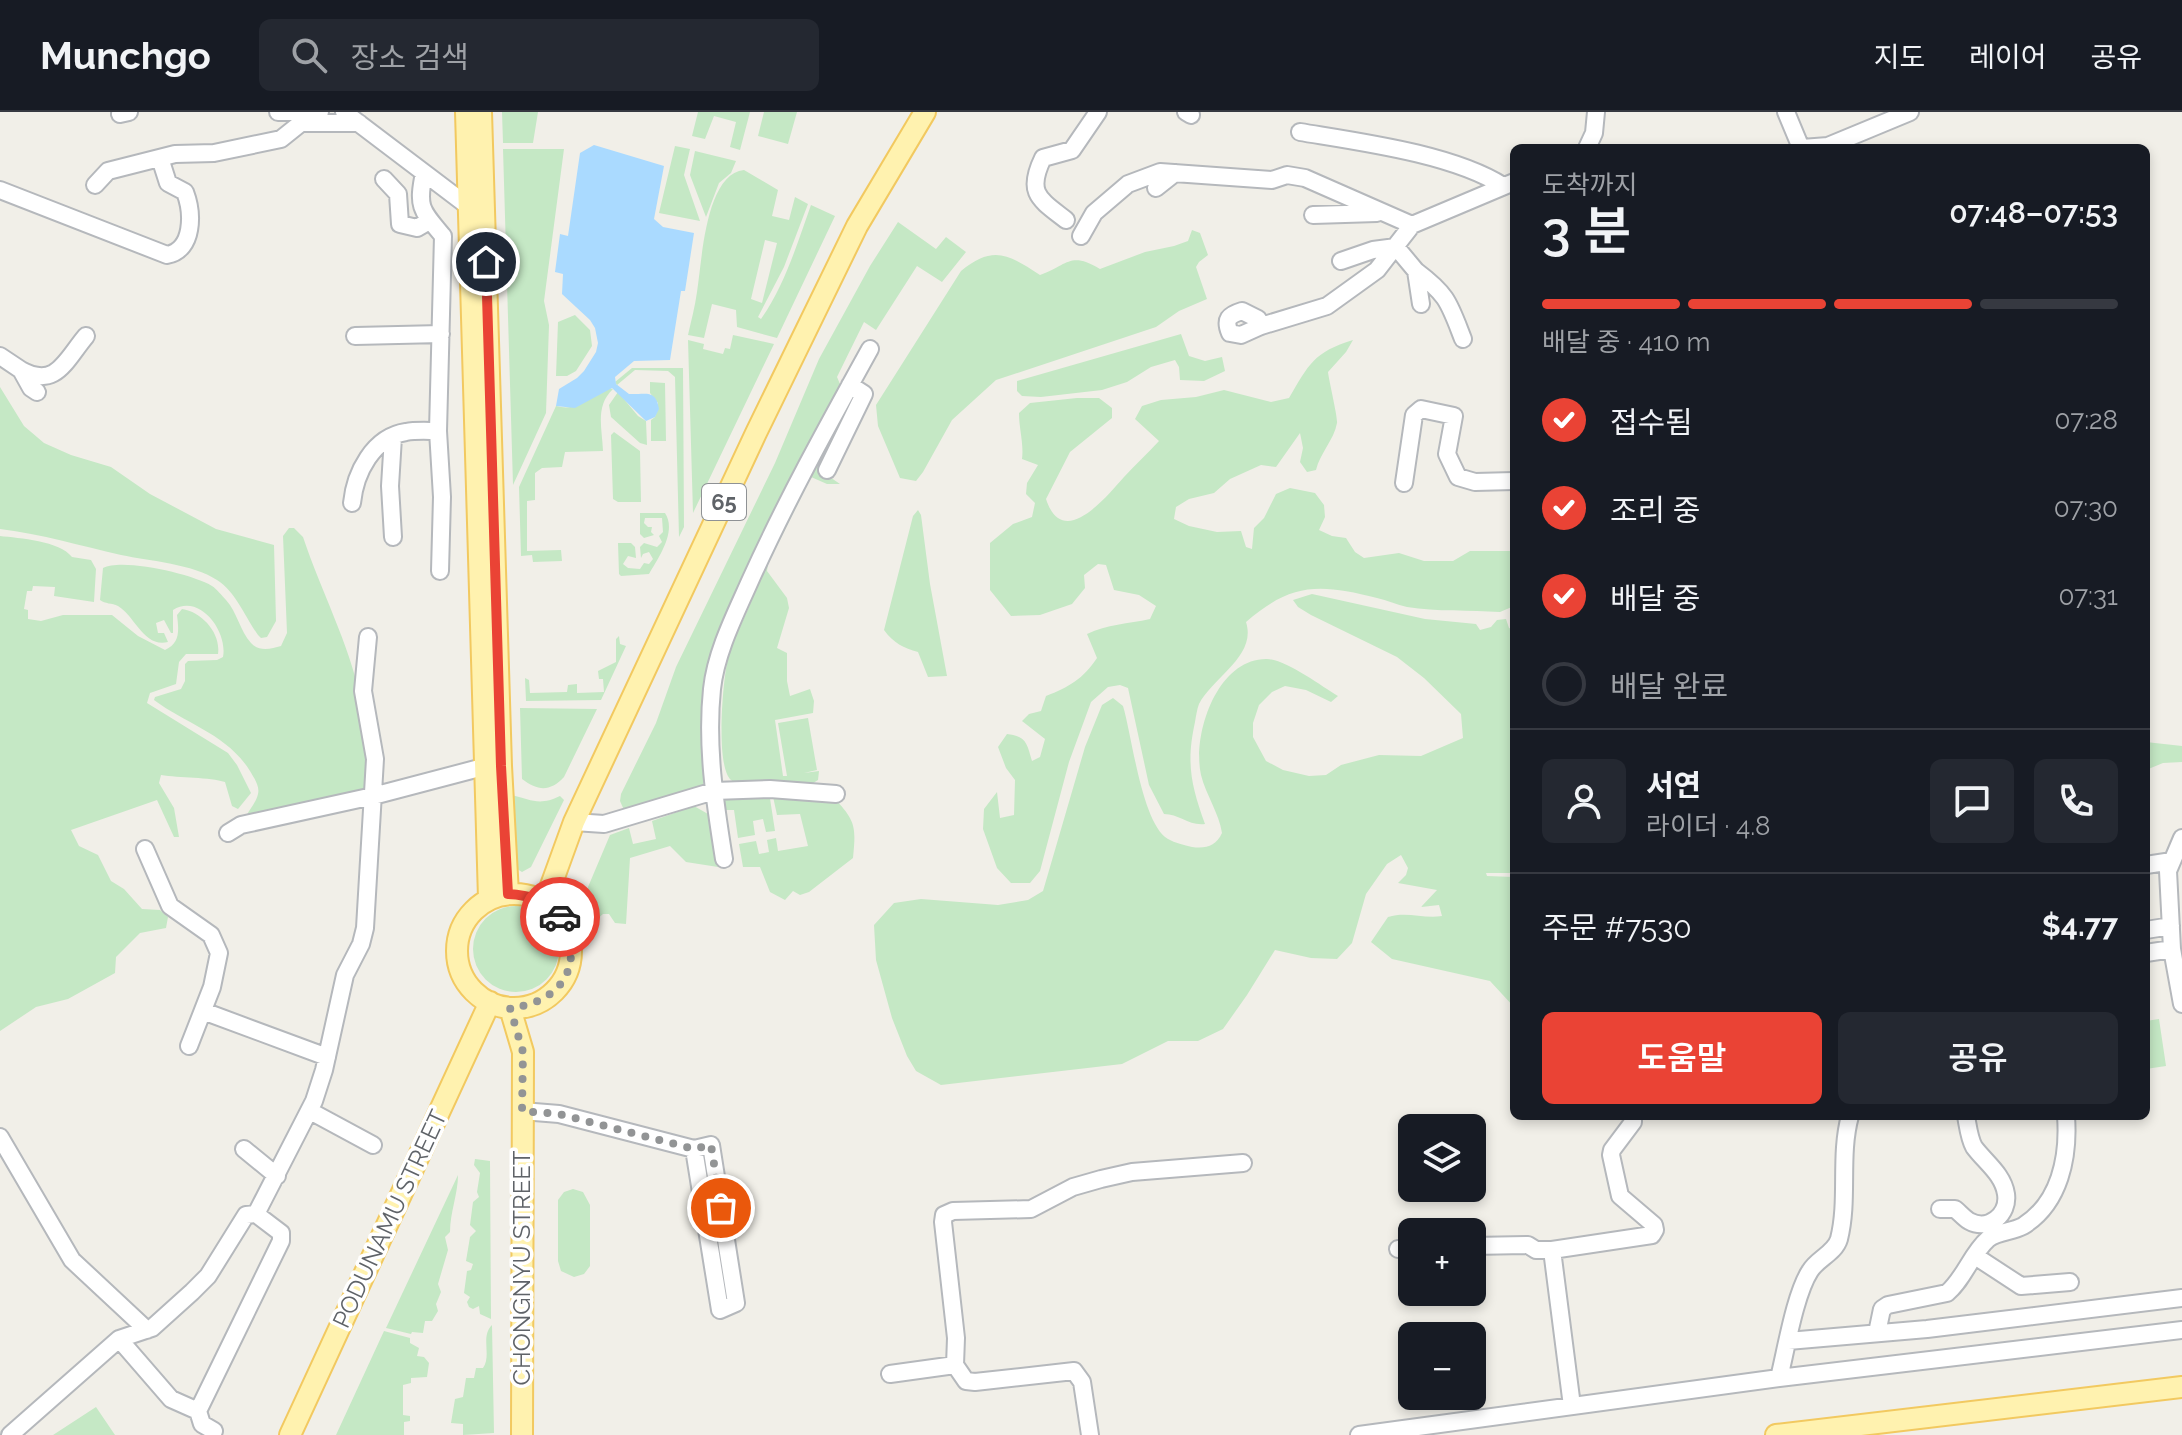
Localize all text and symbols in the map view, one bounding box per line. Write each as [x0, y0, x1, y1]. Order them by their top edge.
search box [259, 19, 819, 91]
text: Munchgo [40, 33, 211, 78]
icon: search [287, 33, 331, 77]
text: 장소 검색 [351, 40, 469, 75]
text: 지도 [1874, 41, 1925, 74]
text: 레이어 [1969, 41, 2046, 74]
text: 공유 [2090, 41, 2142, 74]
text: 도착까지 [1542, 170, 1638, 200]
text: 07:48–07:53 [1949, 195, 2118, 230]
text: 3 분 [1542, 200, 1631, 261]
pin [452, 228, 520, 296]
icon: home [464, 240, 508, 284]
text: 배달 중 · 410 m [1542, 327, 1710, 357]
icon: check [1542, 398, 1586, 442]
text: 접수됨 [1610, 405, 1693, 440]
text: 07:28 [2055, 405, 2118, 435]
road number: 65 [702, 484, 746, 520]
icon: check [1542, 486, 1586, 530]
text: 조리 중 [1610, 493, 1700, 528]
text: 07:30 [2054, 493, 2118, 523]
icon: check [1542, 574, 1586, 618]
text: 배달 중 [1610, 581, 1700, 616]
text: 07:31 [2058, 581, 2118, 611]
text: 배달 완료 [1610, 669, 1728, 704]
button: person [1542, 759, 1626, 843]
button: chat [1930, 759, 2014, 843]
button: phone [2034, 759, 2118, 843]
text: 서연 [1646, 768, 1701, 803]
text: 라이더 · 4.8 [1646, 811, 1770, 841]
courier [520, 877, 600, 957]
icon: car [538, 895, 582, 939]
text: $4.77 [2042, 908, 2118, 943]
text: 주문 #7530 [1542, 910, 1692, 945]
button: 도움말 [1542, 1012, 1822, 1104]
button: 공유 [1838, 1012, 2118, 1104]
street label: PODUNAMU STREET [326, 1105, 453, 1332]
map controls [1398, 1114, 1486, 1410]
button: layers [1398, 1114, 1486, 1202]
street label: CHONGNYU STREET [507, 1150, 536, 1386]
pin [687, 1174, 755, 1242]
icon: bag [699, 1186, 743, 1230]
button: + [1398, 1218, 1486, 1306]
button: − [1398, 1322, 1486, 1410]

